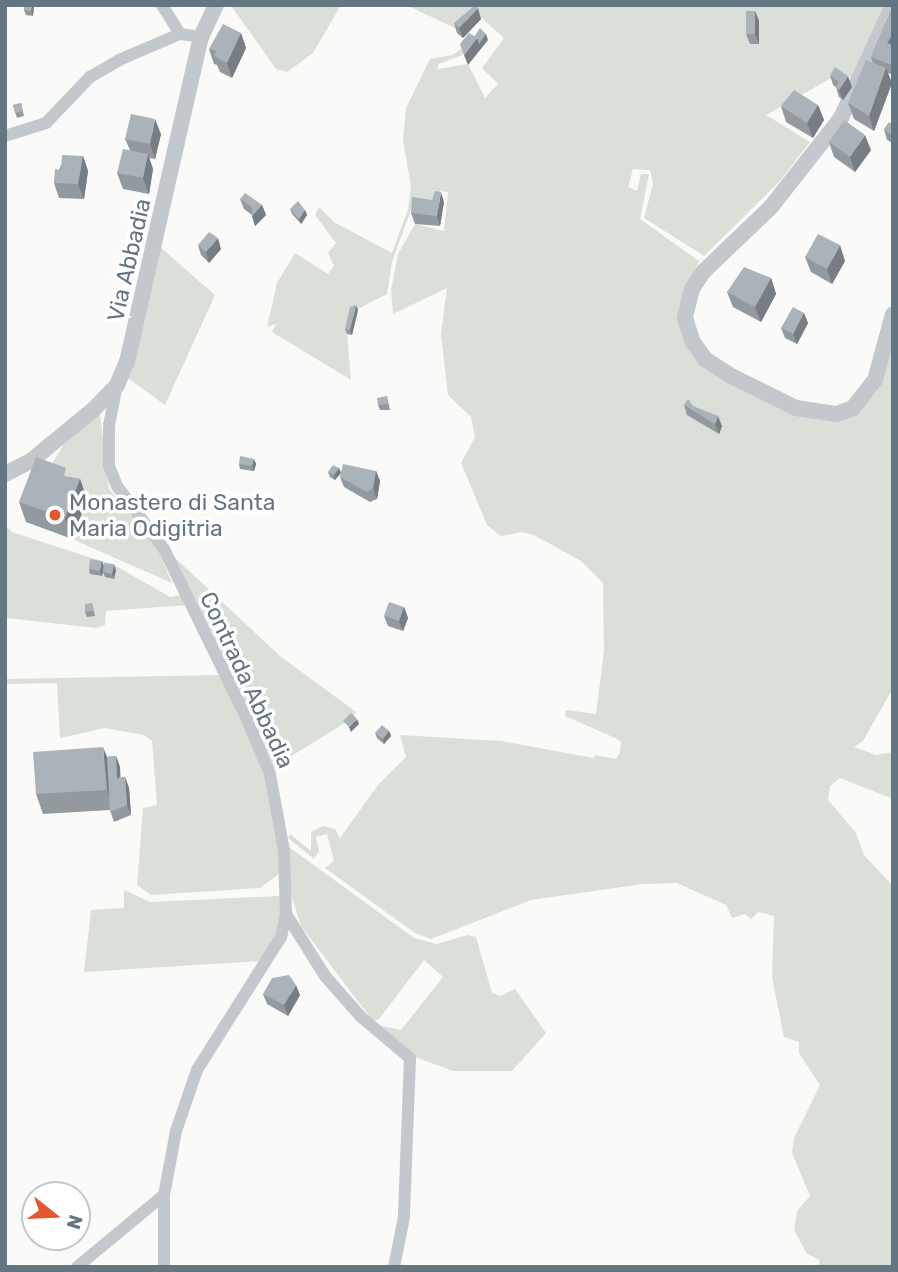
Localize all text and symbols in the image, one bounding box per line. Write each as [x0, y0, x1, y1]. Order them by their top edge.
street label: Via Abbadia [101, 195, 157, 325]
place label: Monastero di Santa Maria Odigitria [69, 488, 275, 542]
marker: Monastero di Santa Maria Odigitria [47, 507, 63, 523]
street label: Contrada Abbadia [194, 587, 300, 773]
north arrow [21, 1181, 91, 1251]
text: N [61, 1212, 88, 1232]

